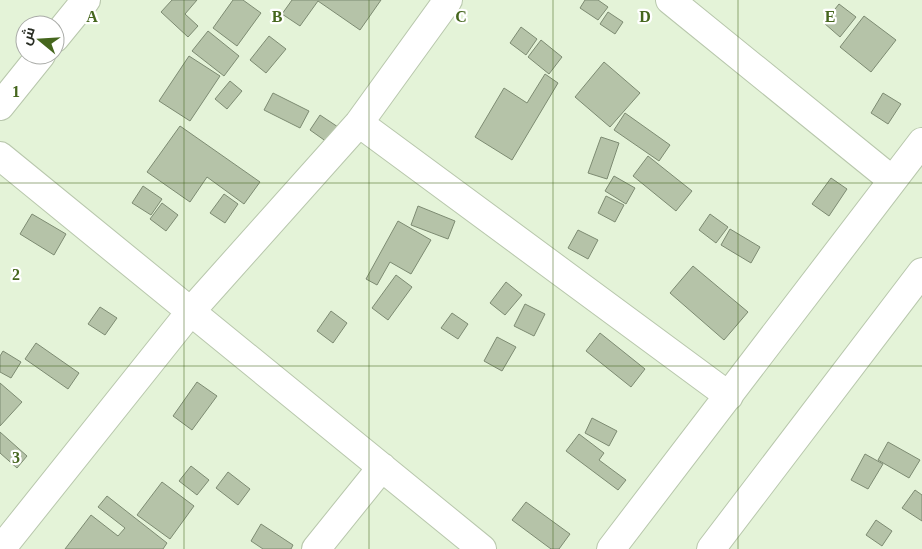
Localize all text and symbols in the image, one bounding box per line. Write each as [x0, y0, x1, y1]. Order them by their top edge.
text: A [86, 8, 98, 25]
text: B [272, 8, 283, 25]
text: C [455, 8, 467, 25]
text: D [639, 8, 651, 25]
text: E [825, 8, 835, 25]
north arrow [15, 15, 65, 65]
text: ش [17, 25, 39, 47]
text: 1 [12, 83, 20, 100]
text: 2 [12, 266, 20, 283]
text: 3 [12, 449, 20, 466]

